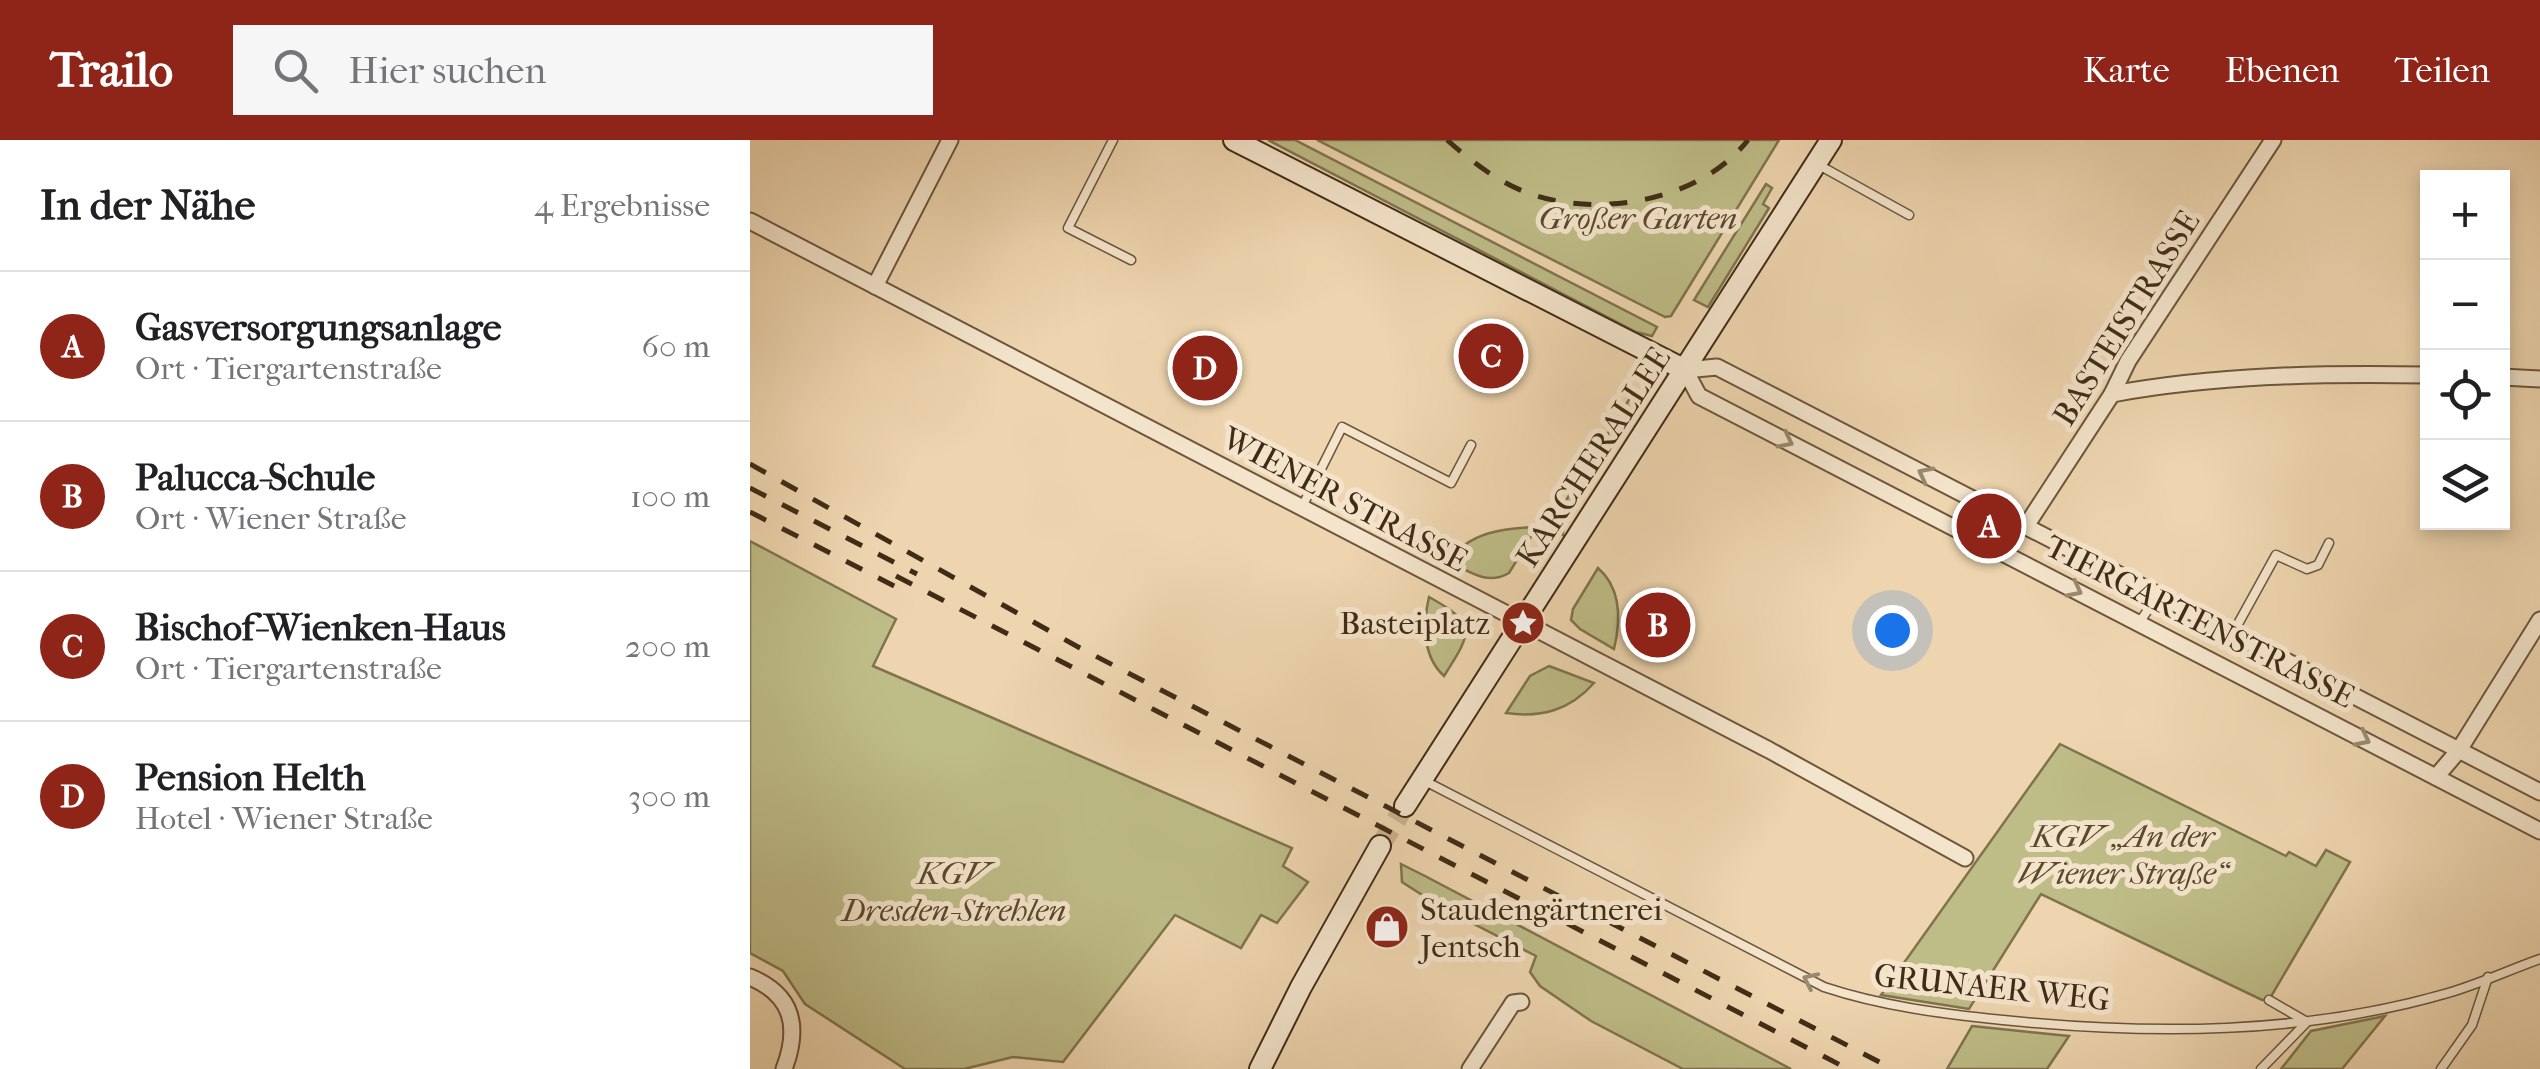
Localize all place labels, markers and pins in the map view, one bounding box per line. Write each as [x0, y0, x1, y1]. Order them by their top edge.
pin: C [1458, 318, 1524, 394]
pin: D [1172, 330, 1238, 406]
pin: A [1956, 488, 2022, 564]
pin: B [1626, 588, 1690, 662]
place icon: Basteiplatz [1500, 600, 1546, 646]
place label: Basteiplatz [1340, 605, 1490, 642]
place label: Staudengärtnerei Jentsch [1417, 891, 1663, 965]
shop icon: Staudengärtnerei Jentsch [1364, 904, 1410, 950]

